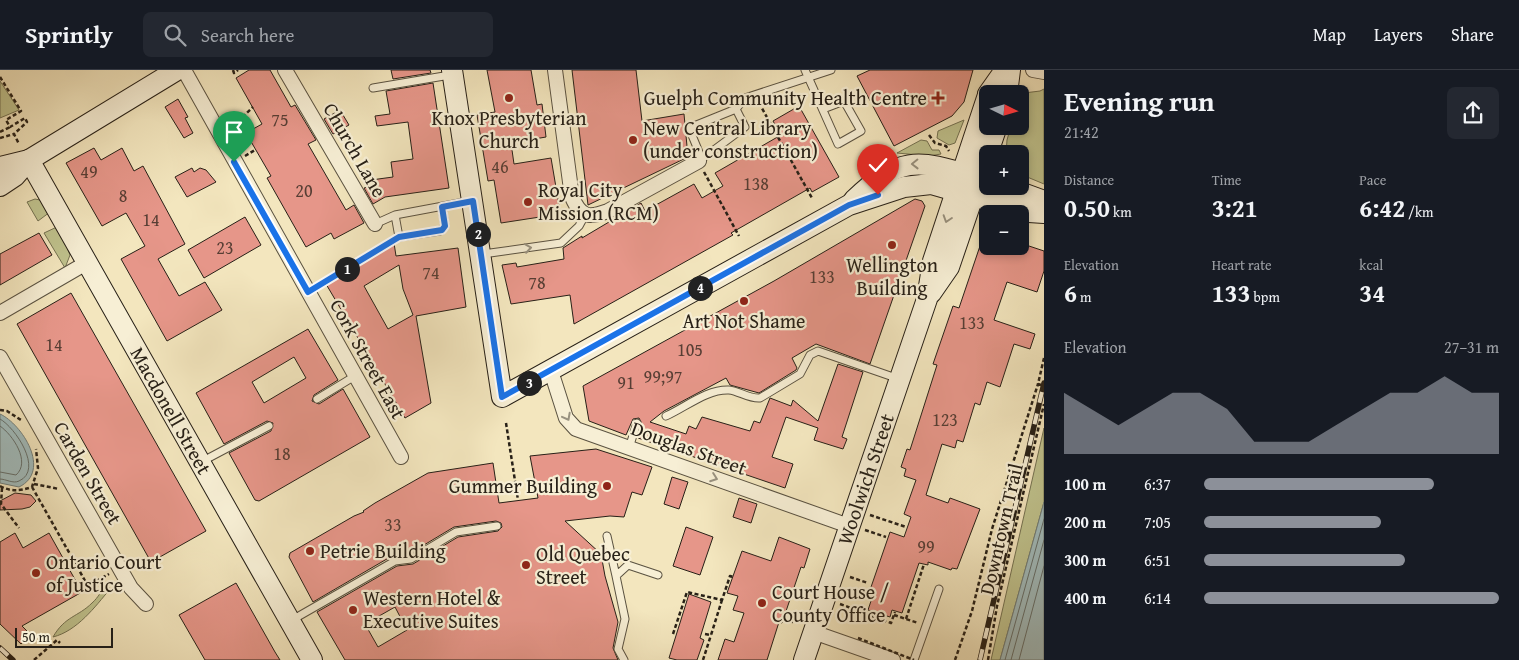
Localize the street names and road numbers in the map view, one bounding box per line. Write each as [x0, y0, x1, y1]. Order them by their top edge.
street label: Church Lane [317, 97, 394, 202]
street label: Cork Street East [323, 293, 413, 424]
street label: Macdonell Street [124, 341, 219, 480]
street label: Woolwich Street [829, 410, 901, 549]
street label: Douglas Street [627, 413, 751, 482]
street label: Carden Street [47, 416, 130, 530]
street label: Downtown Trail [971, 460, 1030, 598]

